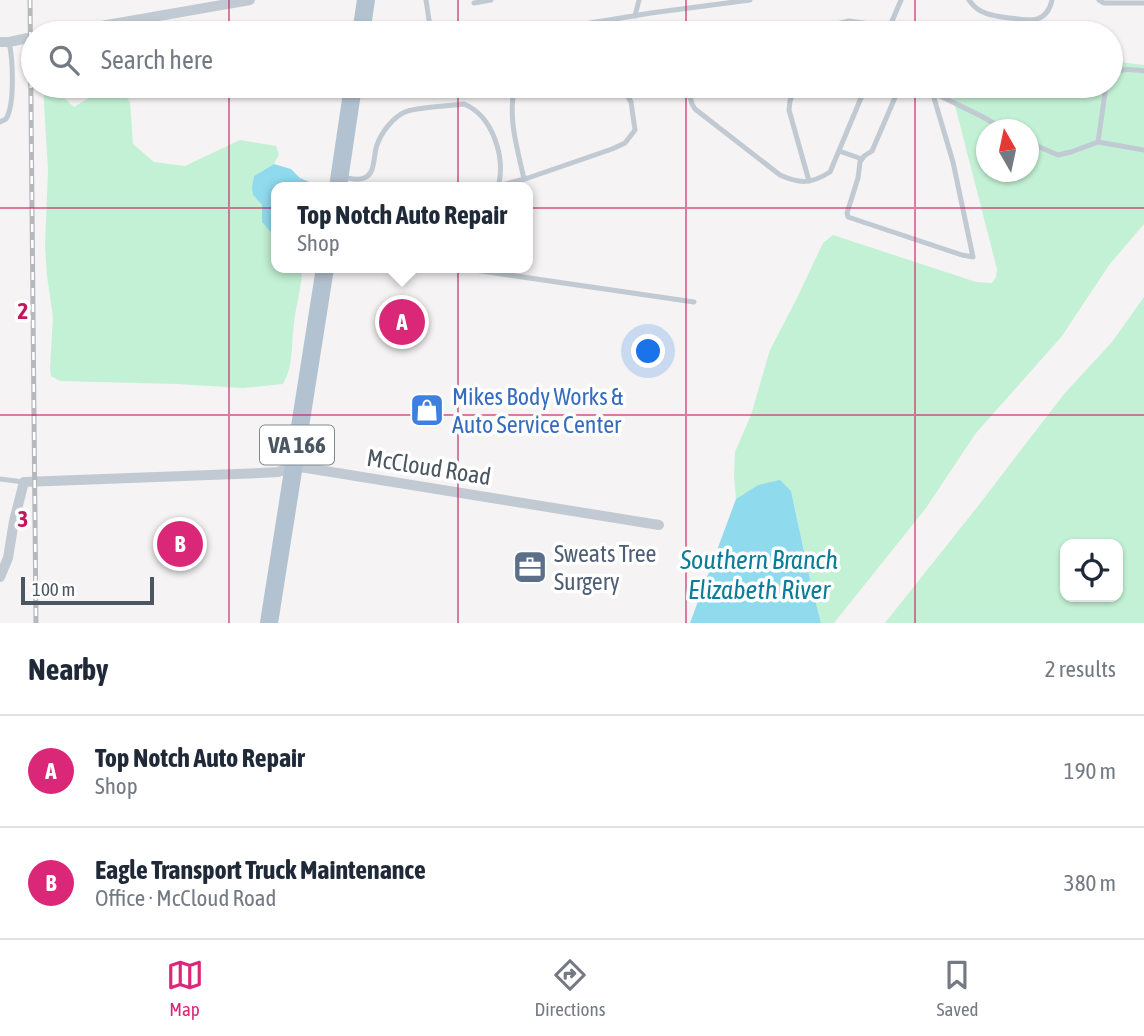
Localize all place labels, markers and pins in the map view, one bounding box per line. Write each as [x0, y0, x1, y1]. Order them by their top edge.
pin: A [379, 296, 425, 348]
place label: Mikes Body Works & Auto Service Center [452, 383, 624, 438]
shop icon: Mikes Body Works & Auto Service Center [408, 391, 446, 429]
pin: B [157, 518, 203, 570]
place label: Sweats Tree Surgery [554, 540, 657, 595]
office icon: Sweats Tree Surgery [511, 548, 549, 586]

